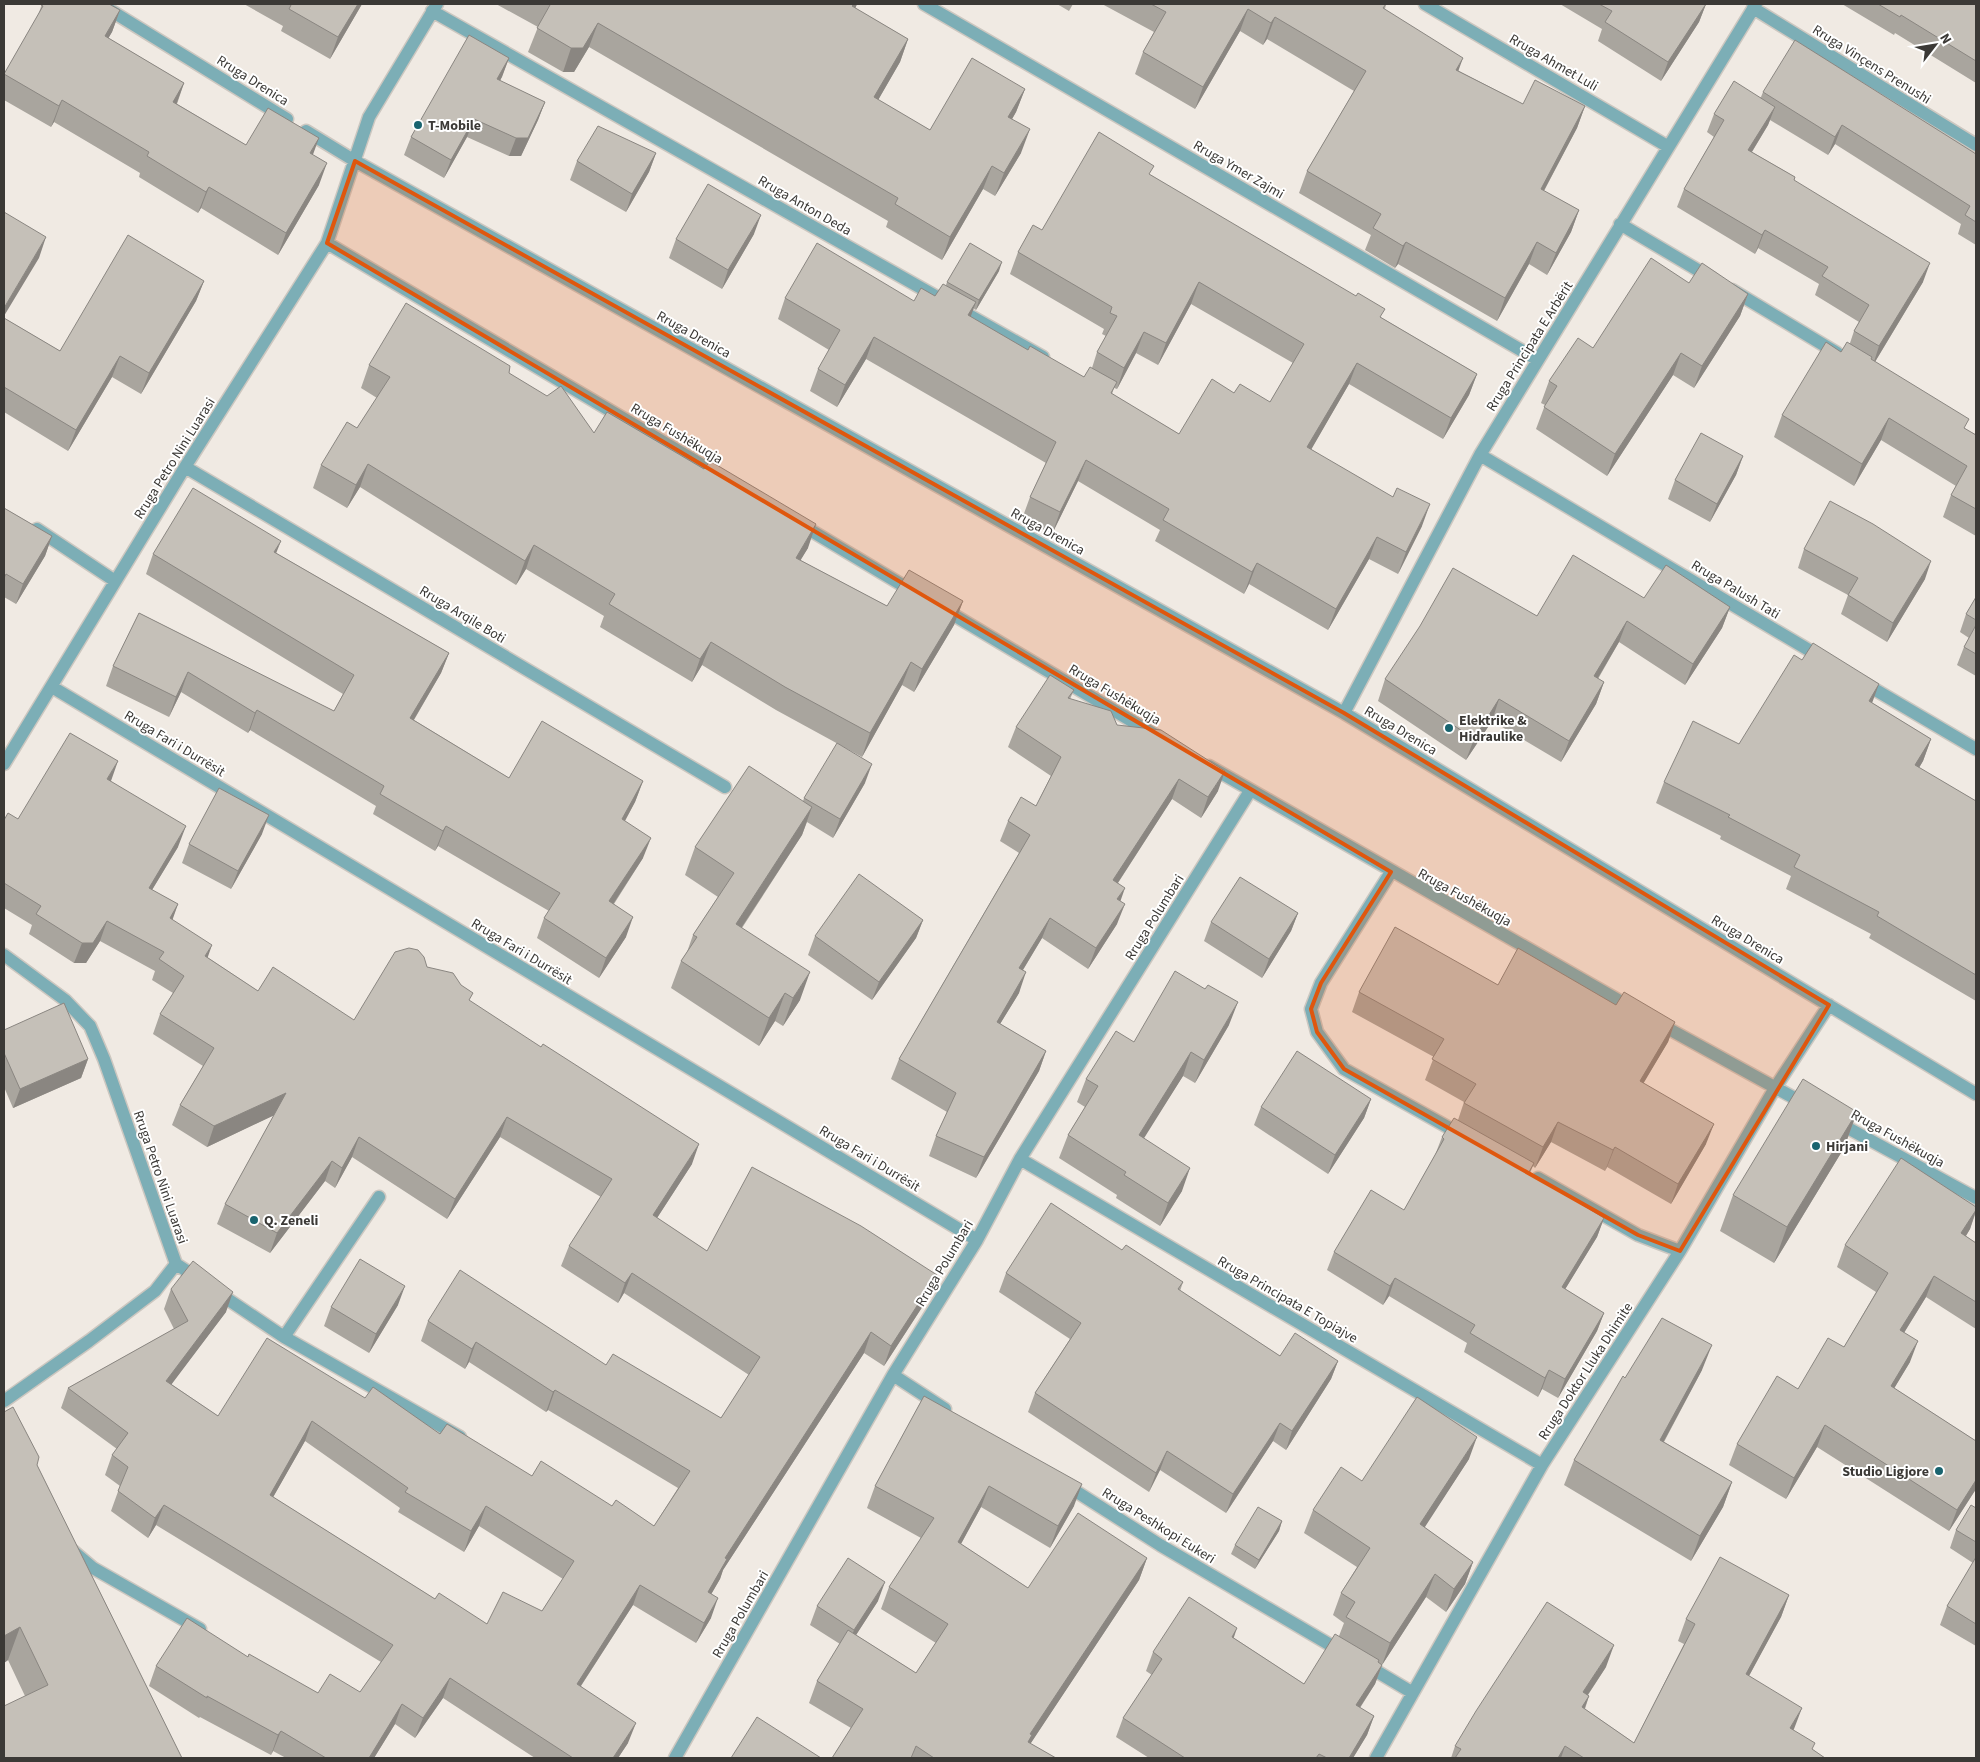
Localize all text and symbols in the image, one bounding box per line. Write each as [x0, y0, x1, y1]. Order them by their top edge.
street label: Rruga Vinçens Prenushi [1808, 20, 1935, 110]
north arrow [1910, 20, 1960, 70]
street label: Rruga Ahmet Luli [1505, 29, 1602, 96]
text: N [1934, 30, 1956, 48]
street label: Rruga Drenica [212, 51, 292, 111]
place label: T-Mobile [428, 116, 481, 136]
marker: T-Mobile [412, 119, 424, 131]
street label: Rruga Ymer Zajmi [1189, 136, 1288, 204]
street label: Rruga Anton Deda [754, 171, 855, 241]
street label: Rruga Principata E Arbërit [1482, 277, 1578, 415]
street label: Rruga Drenica [653, 306, 734, 363]
street label: Rruga Petro Nini Luarasi [129, 394, 220, 523]
street label: Rruga Fushëkuqja [627, 398, 726, 469]
street label: Rruga Drenica [1007, 503, 1088, 560]
street label: Rruga Palush Tati [1687, 555, 1784, 624]
street label: Rruga Arqile Boti [415, 581, 510, 649]
street label: Rruga Fushëkuqja [1065, 659, 1164, 730]
street label: Rruga Drenica [1360, 701, 1441, 760]
street label: Rruga Fari i Durrësit [120, 706, 229, 782]
place label: Elektrike & Hidraulike [1459, 711, 1527, 747]
marker: Elektrike & Hidraulike [1443, 722, 1455, 734]
street label: Rruga Fushëkuqja [1414, 864, 1515, 932]
street label: Rruga Polumbari [1120, 871, 1189, 964]
street label: Rruga Drenica [1707, 910, 1788, 969]
street label: Rruga Fari i Durrësit [467, 914, 576, 990]
street label: Rruga Fushëkuqja [1847, 1105, 1948, 1173]
street label: Rruga Petro Nini Luarasi [128, 1108, 192, 1247]
street label: Rruga Fari i Durrësit [815, 1121, 924, 1197]
place label: Hirjani [1826, 1137, 1868, 1157]
marker: Hirjani [1810, 1140, 1822, 1152]
place label: Q. Zeneli [264, 1211, 318, 1231]
marker: Q. Zeneli [248, 1214, 260, 1226]
street label: Rruga Polumbari [911, 1216, 979, 1311]
street label: Rruga Principata E Topiajve [1214, 1251, 1361, 1348]
street label: Rruga Doktor Lluka Dhimite [1534, 1299, 1638, 1444]
place label: Studio Ligjore [1842, 1462, 1929, 1482]
marker: Studio Ligjore [1933, 1465, 1945, 1477]
street label: Rruga Peshkopi Eukeri [1098, 1483, 1219, 1569]
street label: Rruga Polumbari [708, 1567, 774, 1662]

